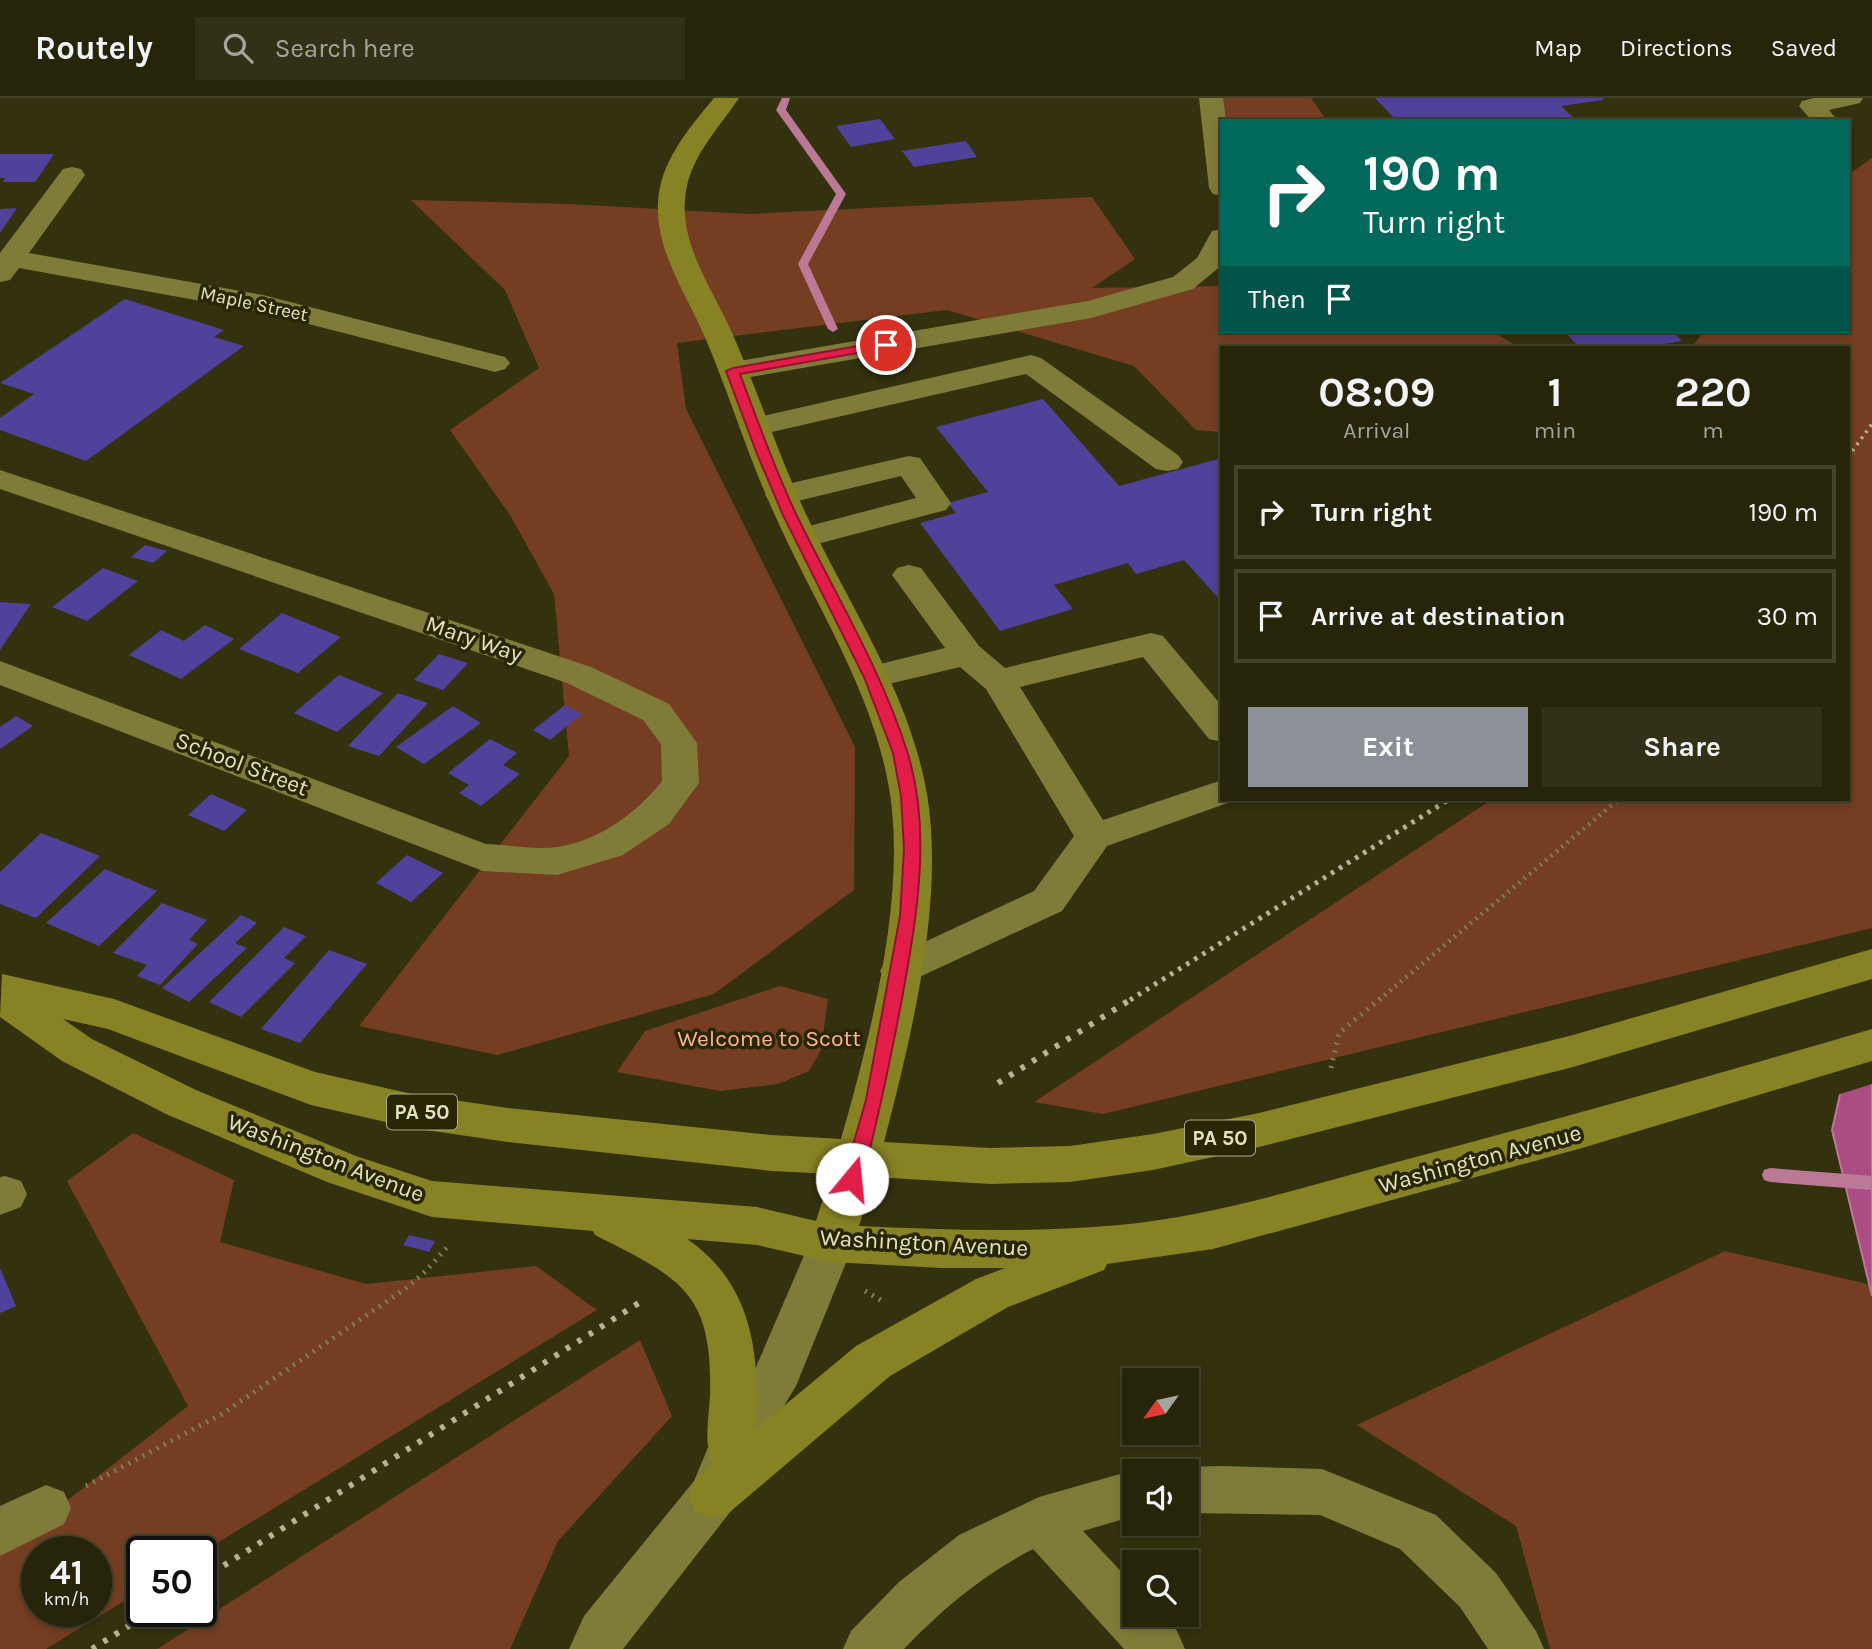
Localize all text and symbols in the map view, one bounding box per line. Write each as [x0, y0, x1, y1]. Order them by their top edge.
search box [195, 17, 685, 80]
text: Routely [35, 29, 153, 67]
icon: search [219, 29, 257, 67]
text: Search here [275, 33, 415, 64]
text: Map [1534, 34, 1582, 62]
text: Directions [1620, 34, 1733, 62]
text: Saved [1771, 34, 1837, 62]
text: 190 m [1363, 145, 1500, 202]
icon: right [1248, 147, 1339, 238]
text: Turn right [1363, 204, 1505, 241]
icon: arrive [1320, 280, 1358, 318]
street label: Maple Street [198, 282, 310, 326]
text: Then [1248, 284, 1306, 315]
pin [856, 315, 916, 375]
icon: arrive [867, 326, 905, 364]
text: 08:09 [1318, 367, 1436, 417]
text: 1 [1547, 367, 1562, 417]
text: 220 [1674, 367, 1752, 417]
text: Arrival [1343, 417, 1411, 444]
text: min [1534, 417, 1576, 444]
text: m [1702, 417, 1724, 444]
icon: right [1252, 493, 1290, 531]
text: Turn right [1311, 497, 1432, 528]
text: 190 m [1748, 497, 1818, 528]
icon: arrive [1252, 597, 1290, 635]
text: Arrive at destination [1311, 601, 1565, 632]
text: 30 m [1757, 601, 1818, 632]
street label: Mary Way [422, 610, 526, 668]
button: Exit [1248, 707, 1528, 787]
button: Share [1542, 707, 1822, 787]
street label: School Street [172, 726, 312, 802]
park label: Welcome to Scott [677, 1025, 861, 1052]
road number: PA 50 [387, 1094, 457, 1130]
street label: Washington Avenue [224, 1108, 428, 1208]
street label: Washington Avenue [1376, 1119, 1584, 1199]
road number: PA 50 [1185, 1121, 1255, 1156]
position arrow [815, 1142, 889, 1216]
street label: Washington Avenue [819, 1224, 1029, 1262]
north arrow [1122, 1368, 1199, 1446]
map controls [1122, 1368, 1199, 1627]
button: sound [1122, 1459, 1199, 1536]
speed limit sign: 50 [126, 1536, 217, 1627]
button: search [1122, 1550, 1199, 1627]
text: 41 [50, 1552, 83, 1593]
text: km/h [44, 1588, 89, 1610]

